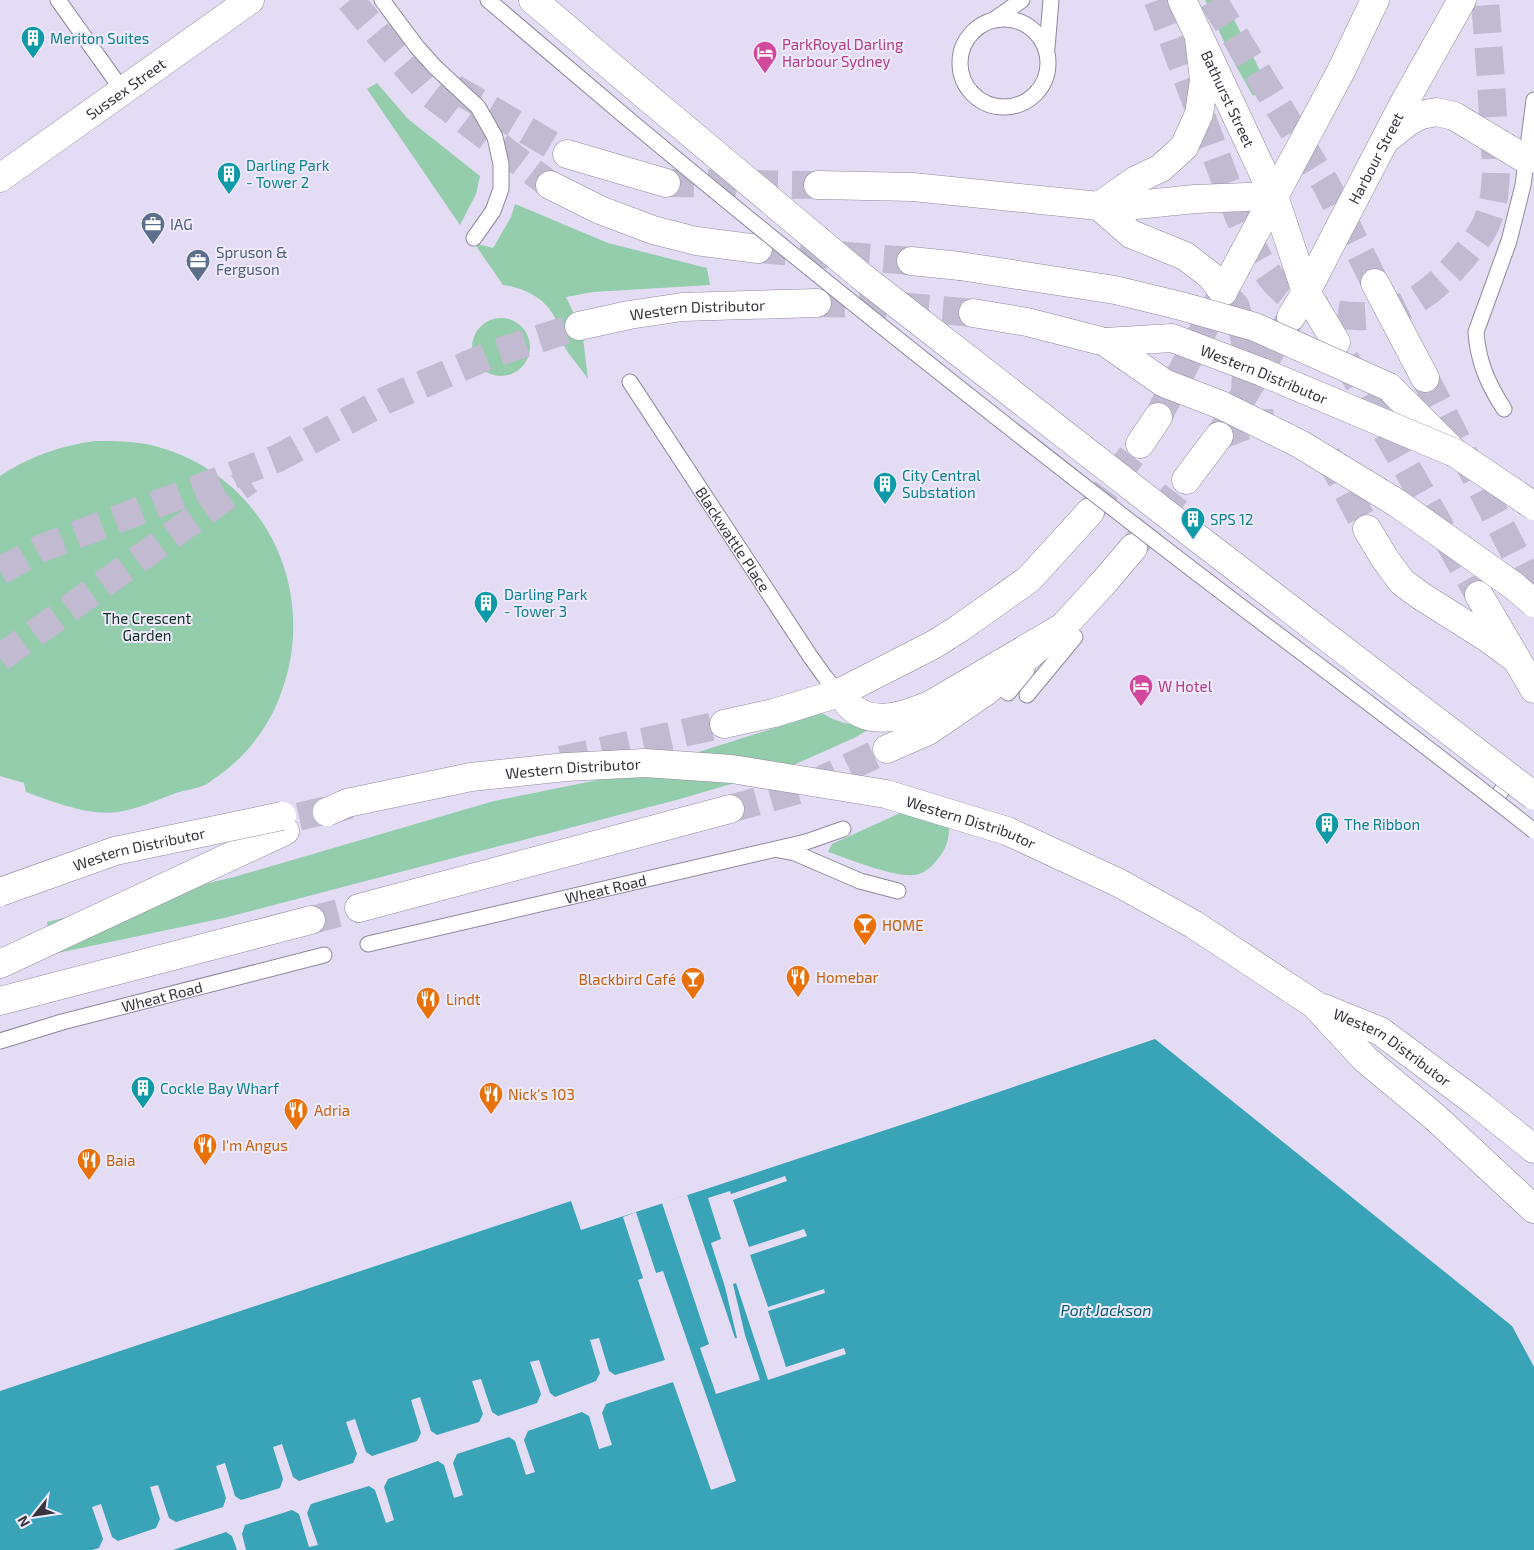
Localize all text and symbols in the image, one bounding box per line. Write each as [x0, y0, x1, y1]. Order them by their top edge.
building icon: Meriton Suites [20, 25, 46, 59]
place label: Meriton Suites [50, 29, 149, 47]
place label: ParkRoyal Darling Harbour Sydney [782, 35, 904, 70]
hotel icon: ParkRoyal Darling Harbour Sydney [752, 40, 778, 74]
street label: Bathurst Street [1198, 47, 1259, 150]
street label: Sussex Street [82, 54, 169, 123]
street label: Harbour Street [1344, 109, 1407, 207]
place label: Darling Park - Tower 2 [246, 156, 330, 191]
building icon: Darling Park - Tower 2 [216, 161, 242, 195]
office icon: IAG [140, 211, 166, 245]
place label: IAG [170, 215, 193, 233]
place label: Spruson & Ferguson [216, 243, 287, 278]
office icon: Spruson & Ferguson [185, 248, 211, 282]
street label: Western Distributor [629, 296, 765, 324]
street label: Western Distributor [1198, 341, 1331, 408]
place label: City Central Substation [902, 466, 981, 501]
building icon: City Central Substation [872, 471, 898, 505]
street label: Blackwattle Place [692, 483, 774, 595]
building icon: SPS 12 [1180, 506, 1206, 540]
place label: SPS 12 [1210, 510, 1253, 528]
place label: Darling Park - Tower 3 [504, 585, 588, 620]
building icon: Darling Park - Tower 3 [473, 590, 499, 624]
park label: The Crescent Garden [103, 609, 192, 644]
hotel icon: W Hotel [1128, 673, 1154, 707]
place label: W Hotel [1158, 677, 1213, 695]
street label: Western Distributor [504, 754, 641, 782]
street label: Western Distributor [904, 792, 1039, 852]
building icon: The Ribbon [1314, 811, 1340, 845]
place label: The Ribbon [1344, 815, 1420, 833]
street label: Western Distributor [71, 823, 207, 874]
street label: Wheat Road [563, 870, 648, 907]
bar icon: HOME [852, 912, 878, 946]
place label: HOME [882, 916, 924, 934]
restaurant icon: Homebar [785, 964, 811, 998]
bar icon: Blackbird Café [680, 966, 706, 1000]
place label: Homebar [816, 968, 879, 986]
place label: Blackbird Café [579, 970, 676, 988]
street label: Wheat Road [120, 977, 204, 1015]
restaurant icon: Lindt [415, 986, 441, 1020]
place label: Lindt [446, 990, 481, 1008]
street label: Western Distributor [1331, 1004, 1455, 1090]
building icon: Cockle Bay Wharf [130, 1075, 156, 1109]
place label: Cockle Bay Wharf [160, 1079, 279, 1097]
restaurant icon: Nick's 103 [478, 1081, 504, 1115]
place label: Nick's 103 [508, 1085, 575, 1103]
restaurant icon: Adria [283, 1097, 309, 1131]
place label: Adria [314, 1101, 350, 1119]
restaurant icon: I'm Angus [192, 1132, 218, 1166]
place label: I'm Angus [222, 1136, 288, 1154]
restaurant icon: Baia [76, 1147, 102, 1181]
place label: Baia [106, 1151, 136, 1169]
water label: Port Jackson [1060, 1300, 1152, 1319]
north arrow [10, 1490, 60, 1540]
text: N [13, 1513, 33, 1530]

